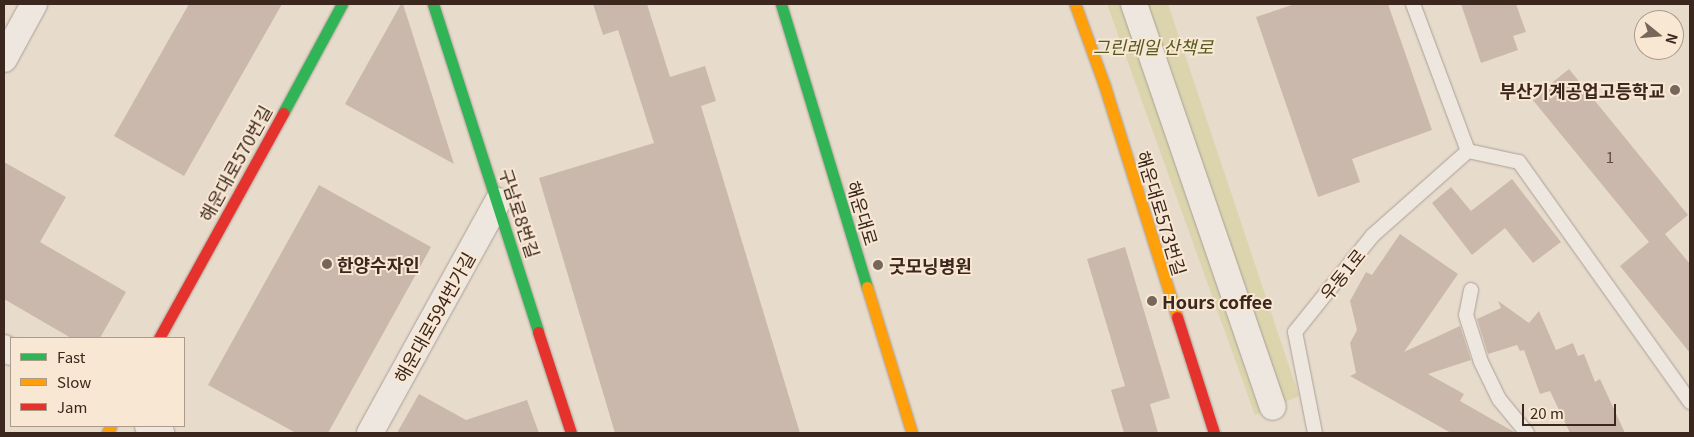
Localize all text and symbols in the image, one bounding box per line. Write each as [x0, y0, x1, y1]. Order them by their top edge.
north arrow [1634, 10, 1684, 60]
text: N [1661, 31, 1683, 47]
park label: 그린레일 산책로 [1093, 35, 1213, 57]
place label: 부산기계공업고등학교 [1499, 79, 1665, 101]
marker: 부산기계공업고등학교 [1669, 84, 1681, 96]
street label: 해운대로570번길 [194, 101, 276, 225]
street label: 해운대로573번길 [1133, 148, 1191, 278]
house number: 1 [1606, 148, 1614, 166]
street label: 구남로8번길 [495, 166, 545, 260]
street label: 해운대로 [843, 178, 883, 248]
street label: 우동1로 [1315, 244, 1369, 304]
street label: 해운대로594번가길 [389, 248, 479, 386]
place label: 한양수자인 [337, 253, 420, 275]
place label: 굿모닝병원 [889, 254, 972, 276]
marker: 한양수자인 [321, 258, 333, 270]
marker: 굿모닝병원 [871, 258, 885, 272]
place label: Hours coffee [1162, 290, 1272, 312]
marker: Hours coffee [1146, 295, 1158, 307]
legend [10, 337, 185, 427]
text: Fast [57, 346, 85, 367]
text: Slow [57, 371, 91, 392]
scale bar [1524, 394, 1618, 426]
text: Jam [57, 396, 87, 417]
text: 20 m [1530, 402, 1564, 423]

